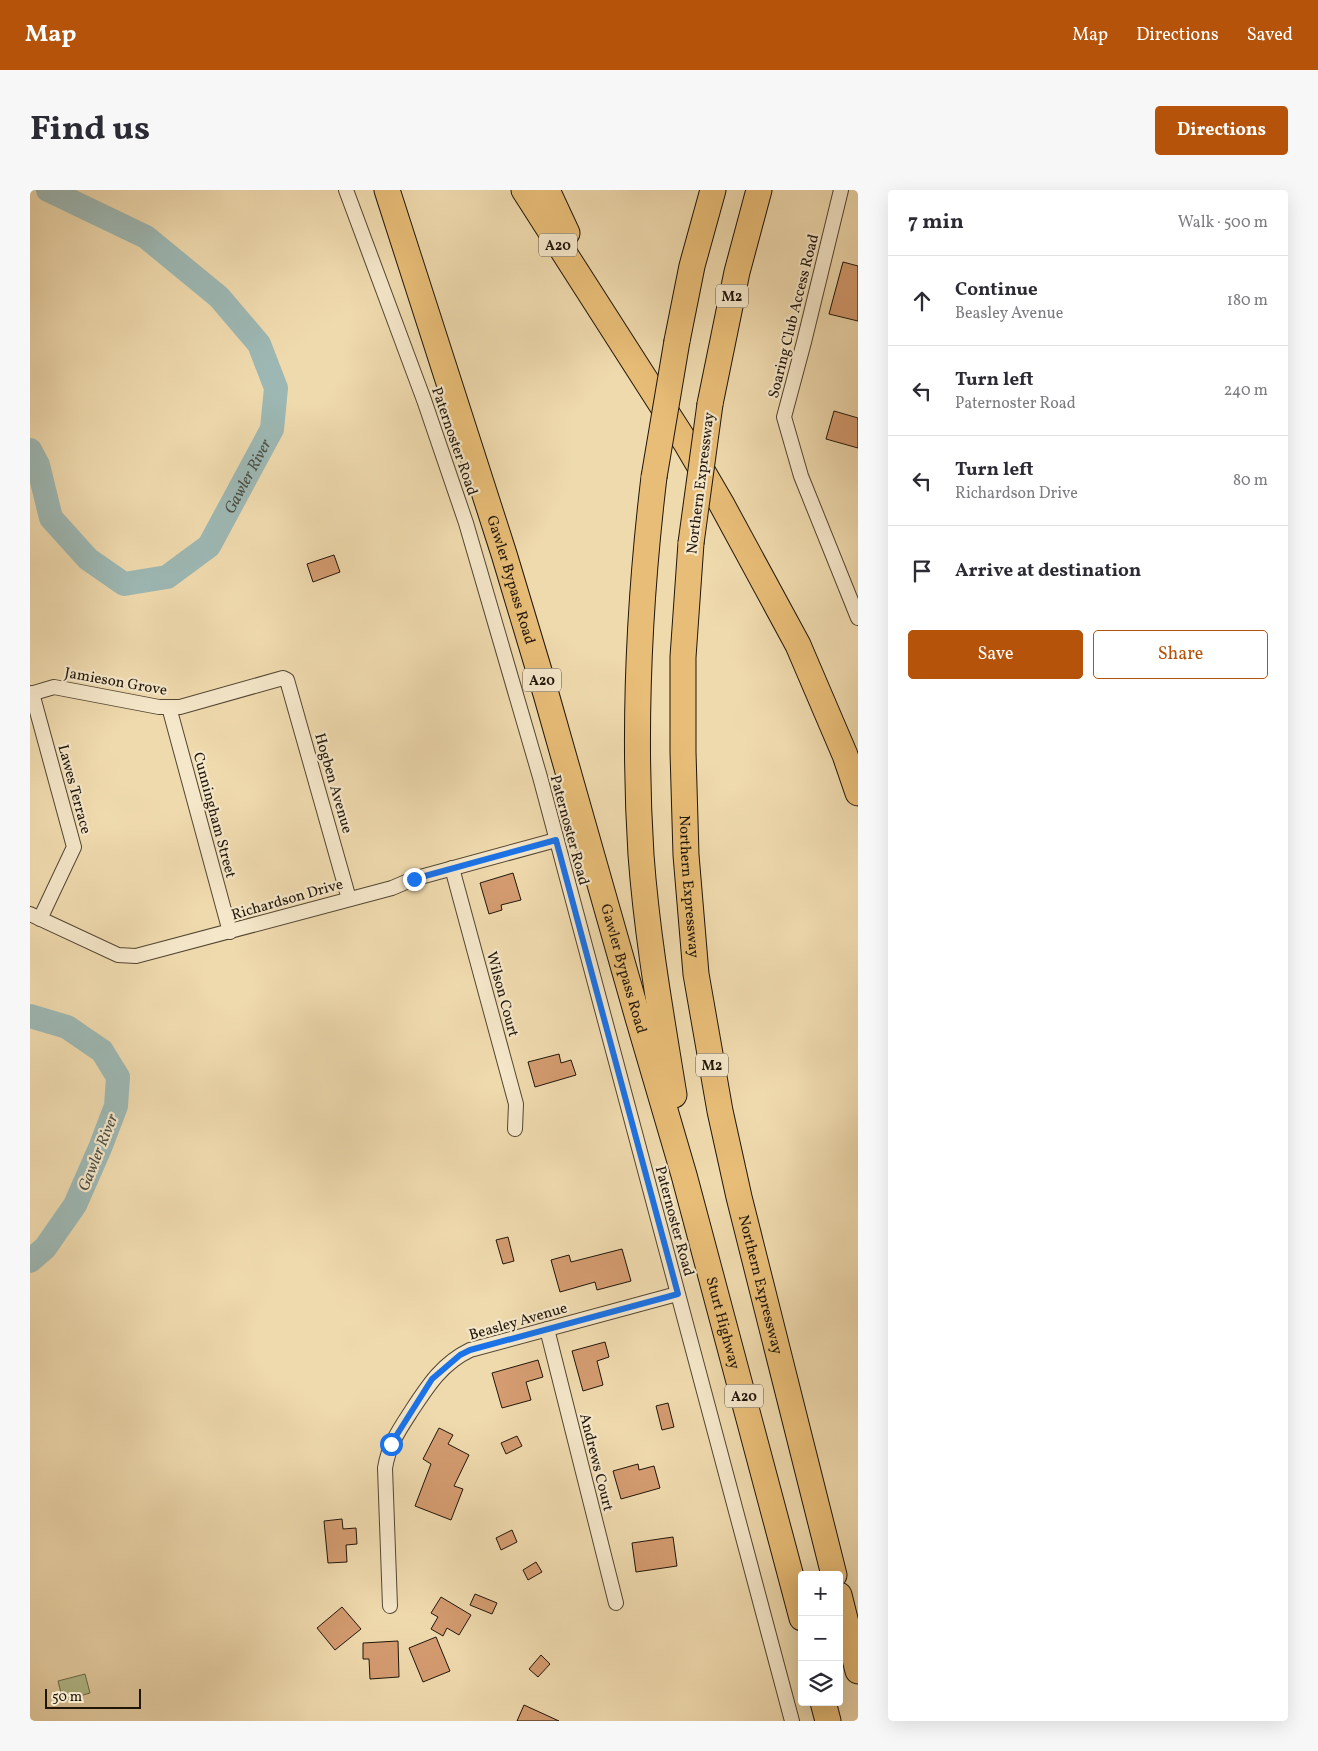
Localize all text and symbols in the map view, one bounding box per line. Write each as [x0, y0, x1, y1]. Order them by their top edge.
text: Map [25, 18, 76, 52]
text: Map [1072, 23, 1108, 48]
text: Directions [1136, 23, 1219, 48]
text: Saved [1247, 23, 1293, 48]
text: Find us [30, 106, 150, 154]
button: Directions [1155, 106, 1288, 155]
text: 7 min [908, 208, 964, 237]
text: Walk · 500 m [1178, 212, 1268, 234]
street label: Soaring Club Access Road [764, 232, 825, 401]
road number: A20 [539, 234, 577, 256]
text: Continue [955, 277, 1038, 303]
road number: M2 [716, 284, 748, 308]
icon: ahead [908, 287, 936, 315]
text: 180 m [1227, 290, 1268, 312]
text: Beasley Avenue [955, 303, 1063, 325]
text: Turn left [955, 367, 1034, 393]
icon: left [908, 377, 936, 405]
text: 240 m [1224, 380, 1268, 402]
street label: Paternoster Road [425, 385, 482, 498]
text: Paternoster Road [955, 393, 1076, 415]
street label: Northern Expressway [682, 411, 721, 555]
water label: Gawler River [219, 435, 278, 518]
text: Turn left [955, 457, 1034, 483]
icon: left [908, 467, 936, 495]
text: 80 m [1233, 470, 1268, 492]
text: Richardson Drive [955, 483, 1078, 505]
street label: Gawler Bypass Road [480, 513, 540, 647]
icon: arrive [908, 557, 936, 585]
text: Arrive at destination [955, 558, 1141, 584]
button: Save [908, 630, 1083, 679]
button: Share [1093, 630, 1268, 679]
street label: Jamieson Grove [63, 663, 169, 702]
road number: A20 [523, 668, 561, 692]
street label: Hogben Avenue [308, 731, 357, 836]
street label: Lawes Terrace [52, 742, 96, 836]
street label: Cunningham Street [187, 750, 240, 881]
street label: Paternoster Road [544, 773, 593, 888]
street label: Northern Expressway [673, 815, 704, 959]
route end [403, 868, 426, 891]
street label: Richardson Drive [229, 874, 346, 926]
street label: Gawler Bypass Road [594, 902, 651, 1036]
street label: Wilson Court [480, 949, 523, 1039]
road number: M2 [696, 1054, 728, 1076]
water label: Gawler River [73, 1110, 125, 1195]
street label: Paternoster Road [649, 1164, 698, 1279]
street label: Northern Expressway [732, 1213, 787, 1357]
street label: Sturt Highway [700, 1275, 744, 1372]
street label: Beasley Avenue [467, 1298, 570, 1347]
road number: A20 [725, 1384, 763, 1408]
street label: Andrews Court [573, 1411, 618, 1513]
route start [380, 1433, 403, 1456]
map controls [798, 1571, 843, 1706]
button: + [798, 1571, 843, 1616]
button: − [798, 1616, 843, 1661]
button: layers [798, 1661, 843, 1706]
scale bar [45, 1686, 141, 1709]
text: 50 m [52, 1688, 82, 1707]

